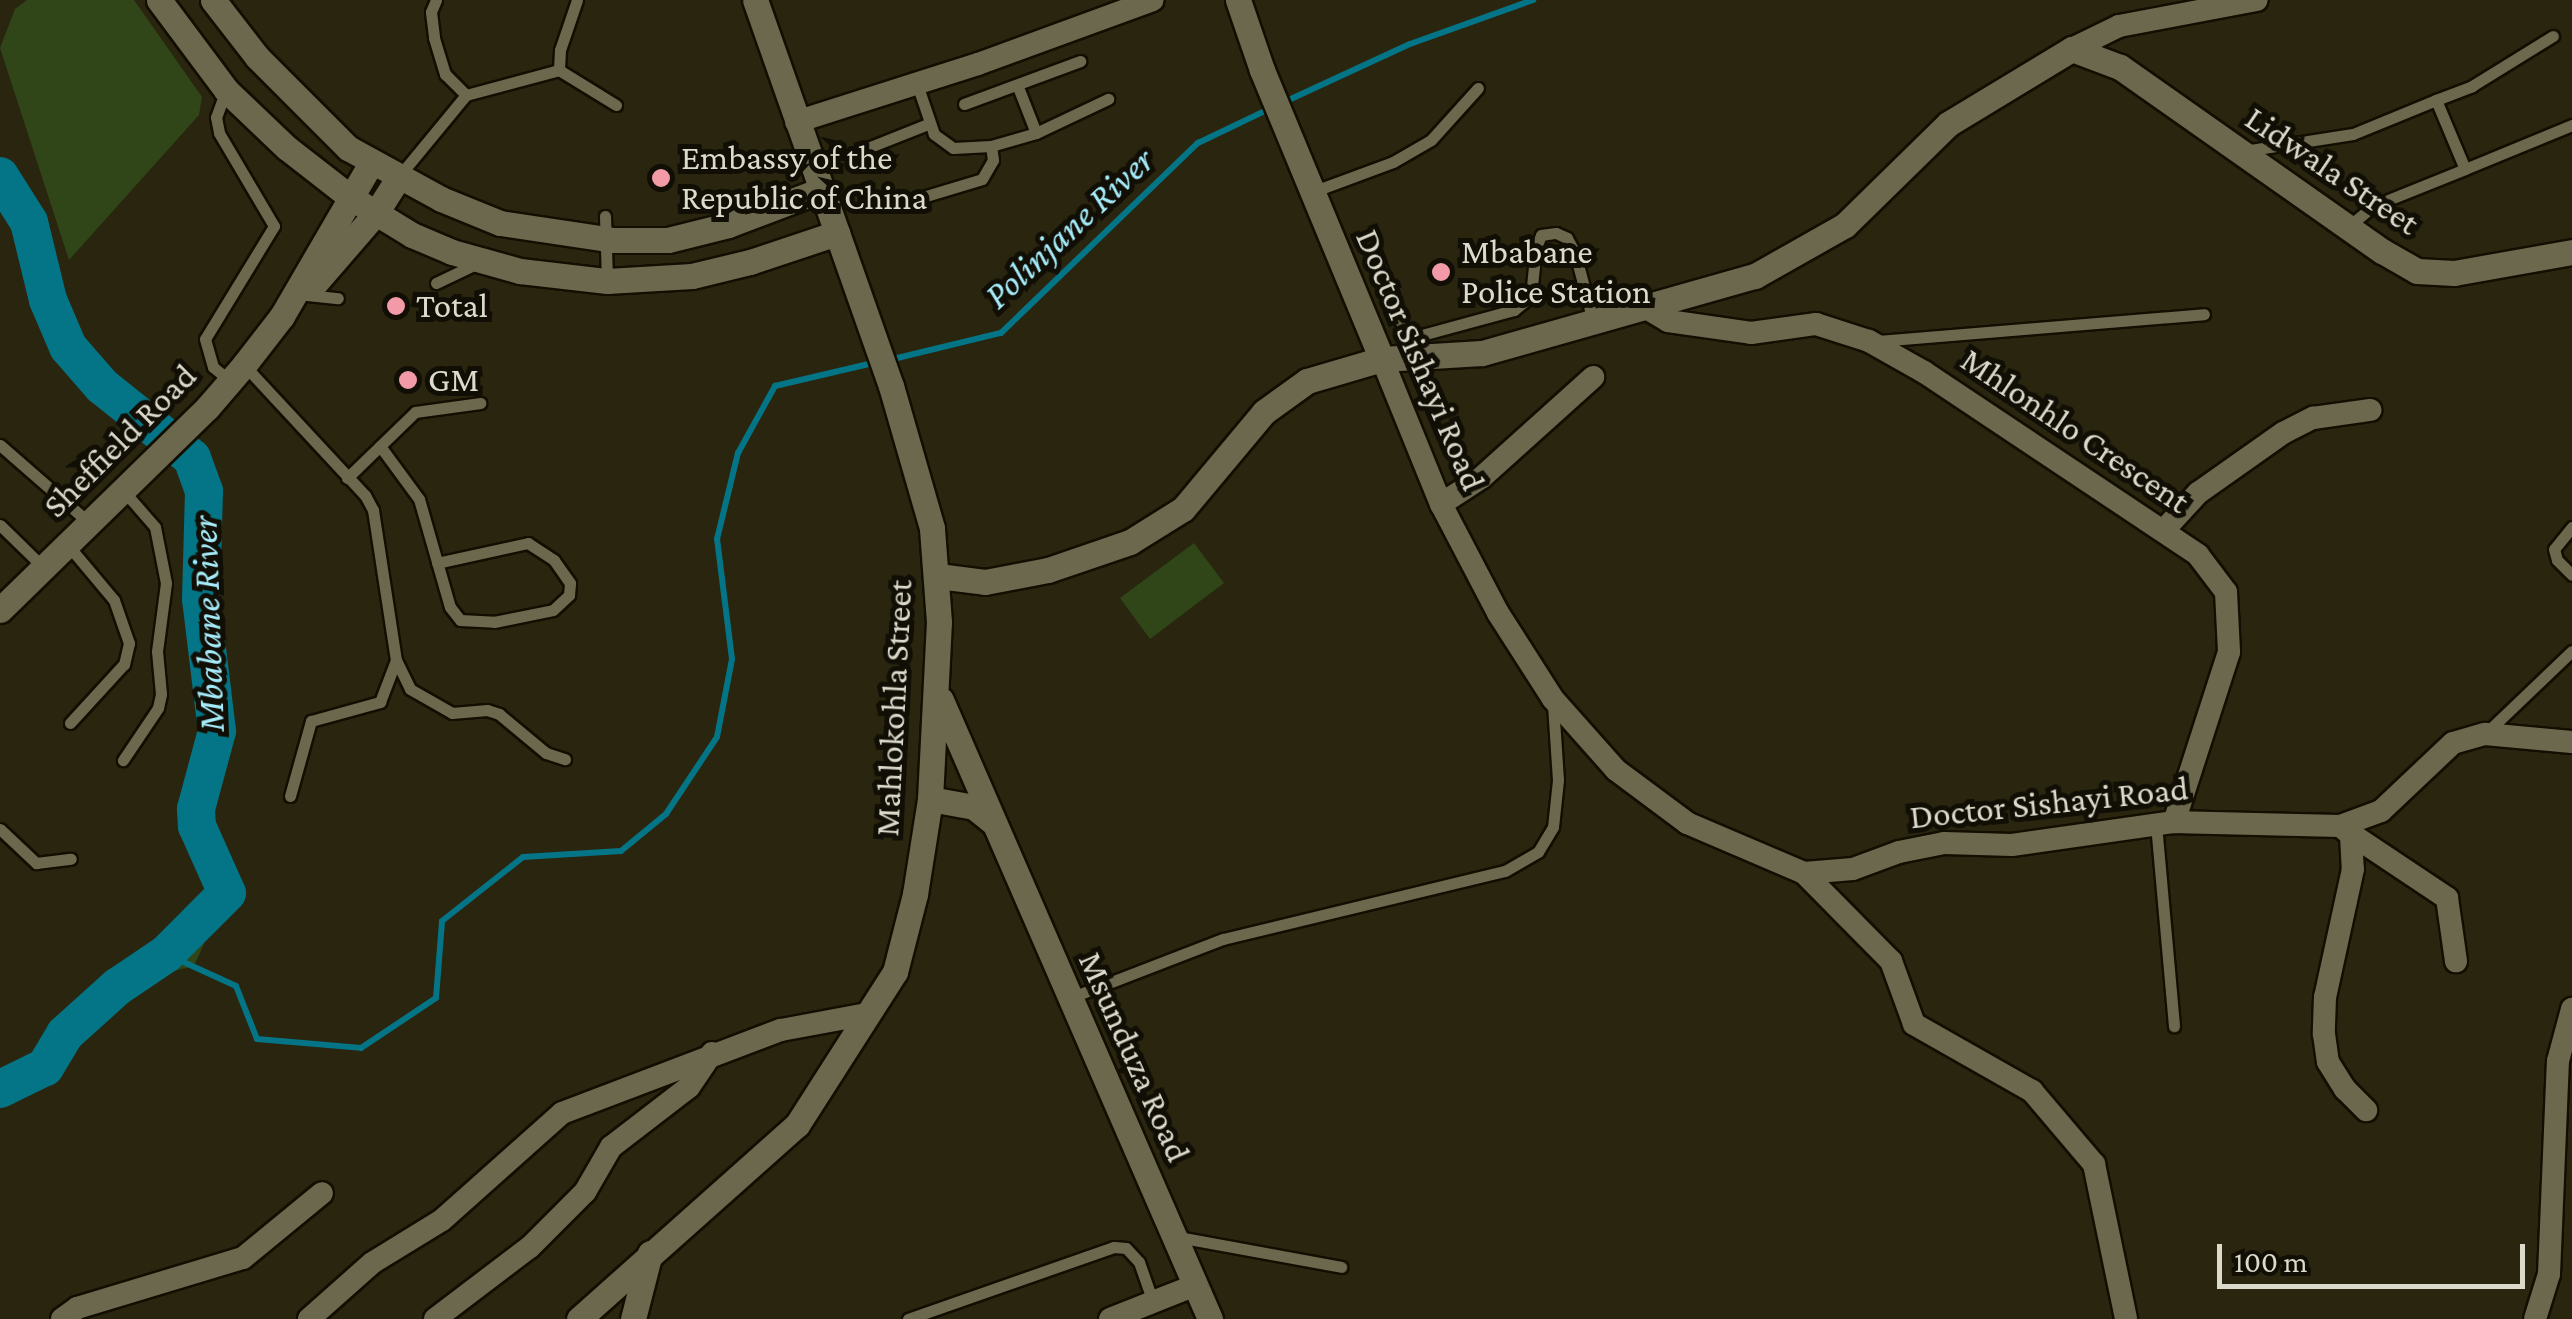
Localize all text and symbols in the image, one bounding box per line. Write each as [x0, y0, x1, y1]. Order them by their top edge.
street label: Lidwala Street [2237, 97, 2427, 245]
place label: Embassy of the Republic of China [681, 137, 928, 219]
water label: Polinjane River [975, 138, 1163, 318]
marker: Embassy of the Republic of China [650, 167, 672, 189]
street label: Doctor Sishayi Road [1346, 223, 1494, 497]
place label: Mbabane Police Station [1461, 231, 1651, 313]
marker: Mbabane Police Station [1430, 261, 1452, 283]
place label: Total [416, 285, 488, 327]
marker: Total [385, 295, 407, 317]
street label: Mhlonhlo Crescent [1953, 339, 2197, 523]
street label: Sheffield Road [34, 355, 206, 527]
place label: GM [428, 359, 479, 401]
marker: GM [397, 369, 419, 391]
water label: Mbabane River [181, 515, 235, 733]
street label: Mahlokohla Street [866, 578, 922, 838]
street label: Doctor Sishayi Road [1908, 767, 2190, 839]
street label: Msunduza Road [1069, 945, 1199, 1169]
scale bar [2222, 1224, 2530, 1286]
text: 100 m [2234, 1245, 2308, 1278]

